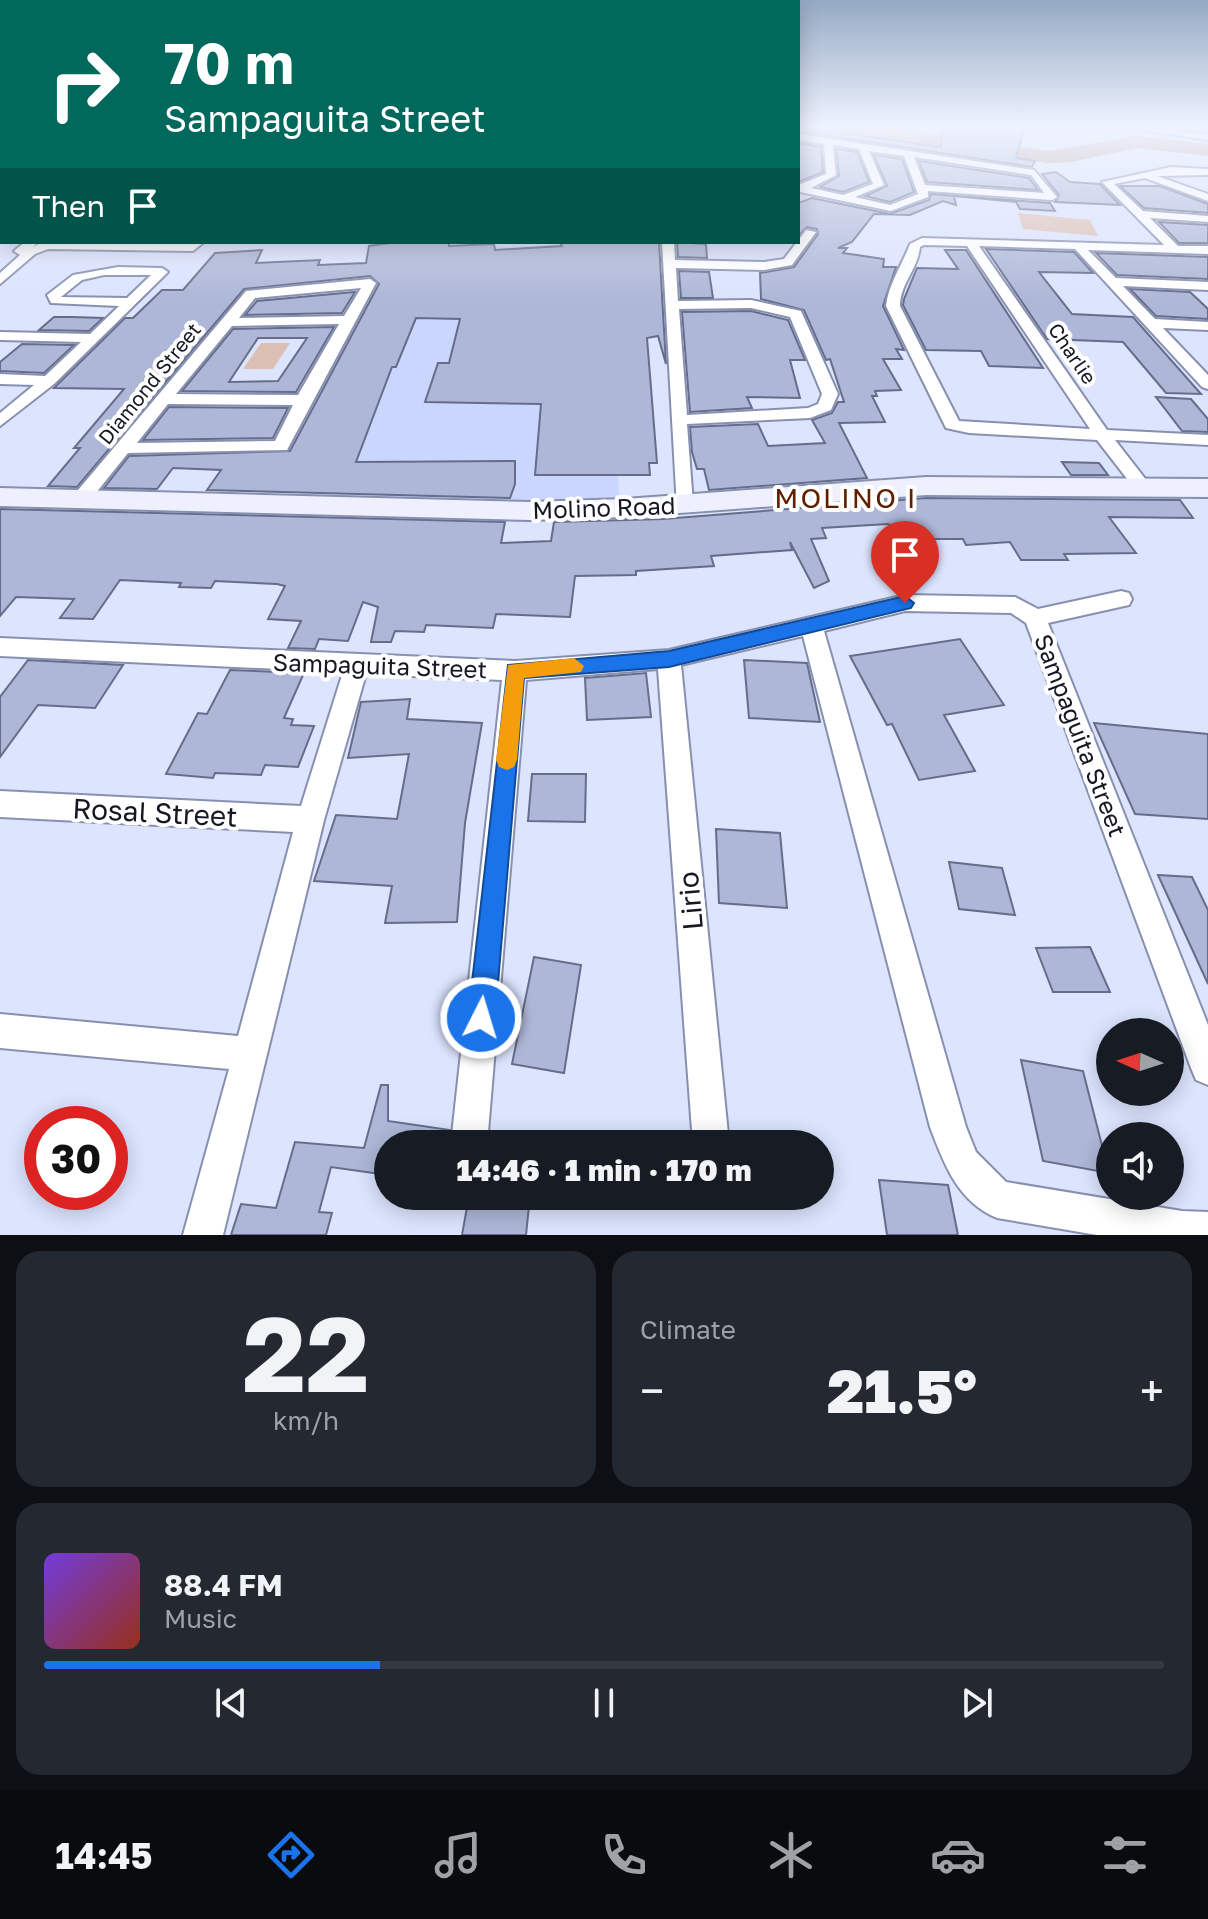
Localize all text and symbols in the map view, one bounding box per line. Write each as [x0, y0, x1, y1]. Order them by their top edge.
text: 70 m [164, 29, 294, 96]
icon: right [32, 32, 136, 136]
text: Sampaguita Street [164, 97, 486, 140]
icon: arrive [121, 184, 165, 228]
text: Then [32, 188, 105, 224]
street label: Diamond Street [93, 317, 205, 449]
street label: Charlie [1044, 318, 1102, 388]
district label: MOLINO I [774, 481, 918, 514]
street label: Molino Road [532, 490, 676, 524]
pin [871, 521, 939, 603]
icon: arrive [883, 533, 927, 577]
street label: Sampaguita Street [1029, 630, 1133, 840]
street label: Sampaguita Street [272, 647, 488, 683]
street label: Rosal Street [72, 791, 238, 833]
street label: Lirio [671, 870, 709, 932]
position arrow [439, 976, 523, 1060]
north arrow [1096, 1018, 1184, 1106]
map controls [1096, 1018, 1184, 1210]
speed limit sign: 30 [24, 1106, 128, 1210]
button: sound [1096, 1122, 1184, 1210]
text: 14:46 · 1 min · 170 m [457, 1152, 752, 1188]
text: 22 [243, 1290, 369, 1415]
text: Climate [640, 1314, 736, 1345]
text: 21.5° [827, 1354, 977, 1426]
text: − [640, 1364, 664, 1417]
text: + [1140, 1364, 1164, 1417]
text: km/h [273, 1405, 339, 1436]
text: 88.4 FM [164, 1567, 283, 1603]
text: Music [164, 1603, 237, 1634]
icon: previous [209, 1681, 253, 1725]
icon: pause [582, 1681, 626, 1725]
icon: next [955, 1681, 999, 1725]
icon: directions [263, 1827, 319, 1883]
icon: music [430, 1827, 486, 1883]
icon: phone [596, 1827, 652, 1883]
icon: climate [763, 1827, 819, 1883]
icon: car [930, 1827, 986, 1883]
icon: filters [1097, 1827, 1153, 1883]
text: 14:45 [55, 1834, 152, 1877]

